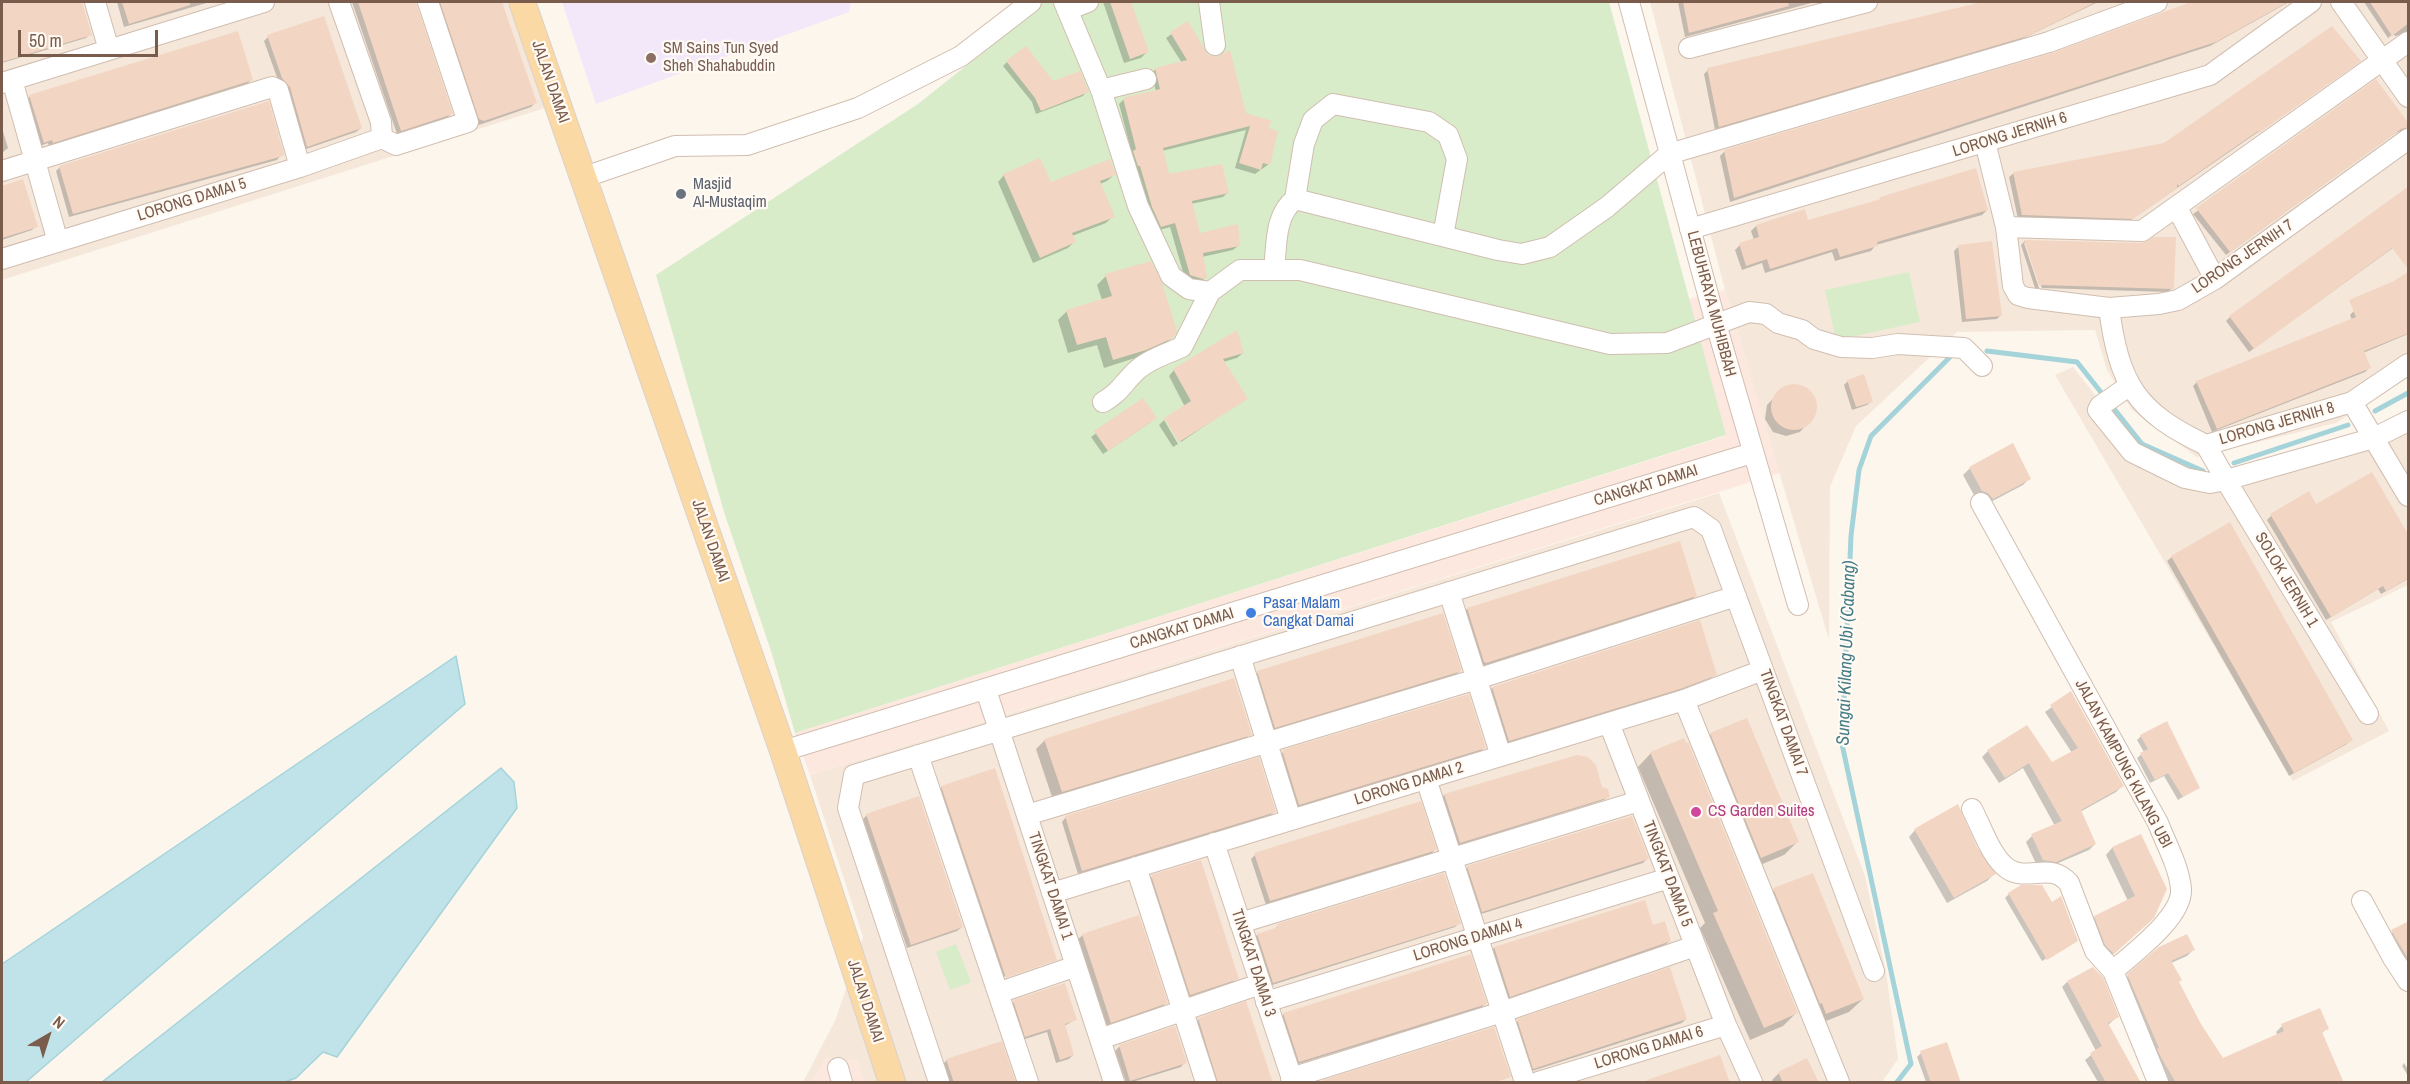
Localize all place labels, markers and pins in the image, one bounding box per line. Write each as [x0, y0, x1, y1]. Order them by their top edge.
place label: SM Sains Tun Syed Sheh Shahabuddin [663, 39, 779, 77]
marker: SM Sains Tun Syed Sheh Shahabuddin [644, 51, 658, 65]
place label: Masjid Al-Mustaqim [693, 175, 767, 213]
marker: Masjid Al-Mustaqim [674, 187, 688, 201]
place label: Pasar Malam Cangkat Damai [1263, 594, 1354, 632]
marker: Pasar Malam Cangkat Damai [1244, 606, 1258, 620]
place label: CS Garden Suites [1708, 802, 1814, 822]
marker: CS Garden Suites [1689, 805, 1703, 819]

